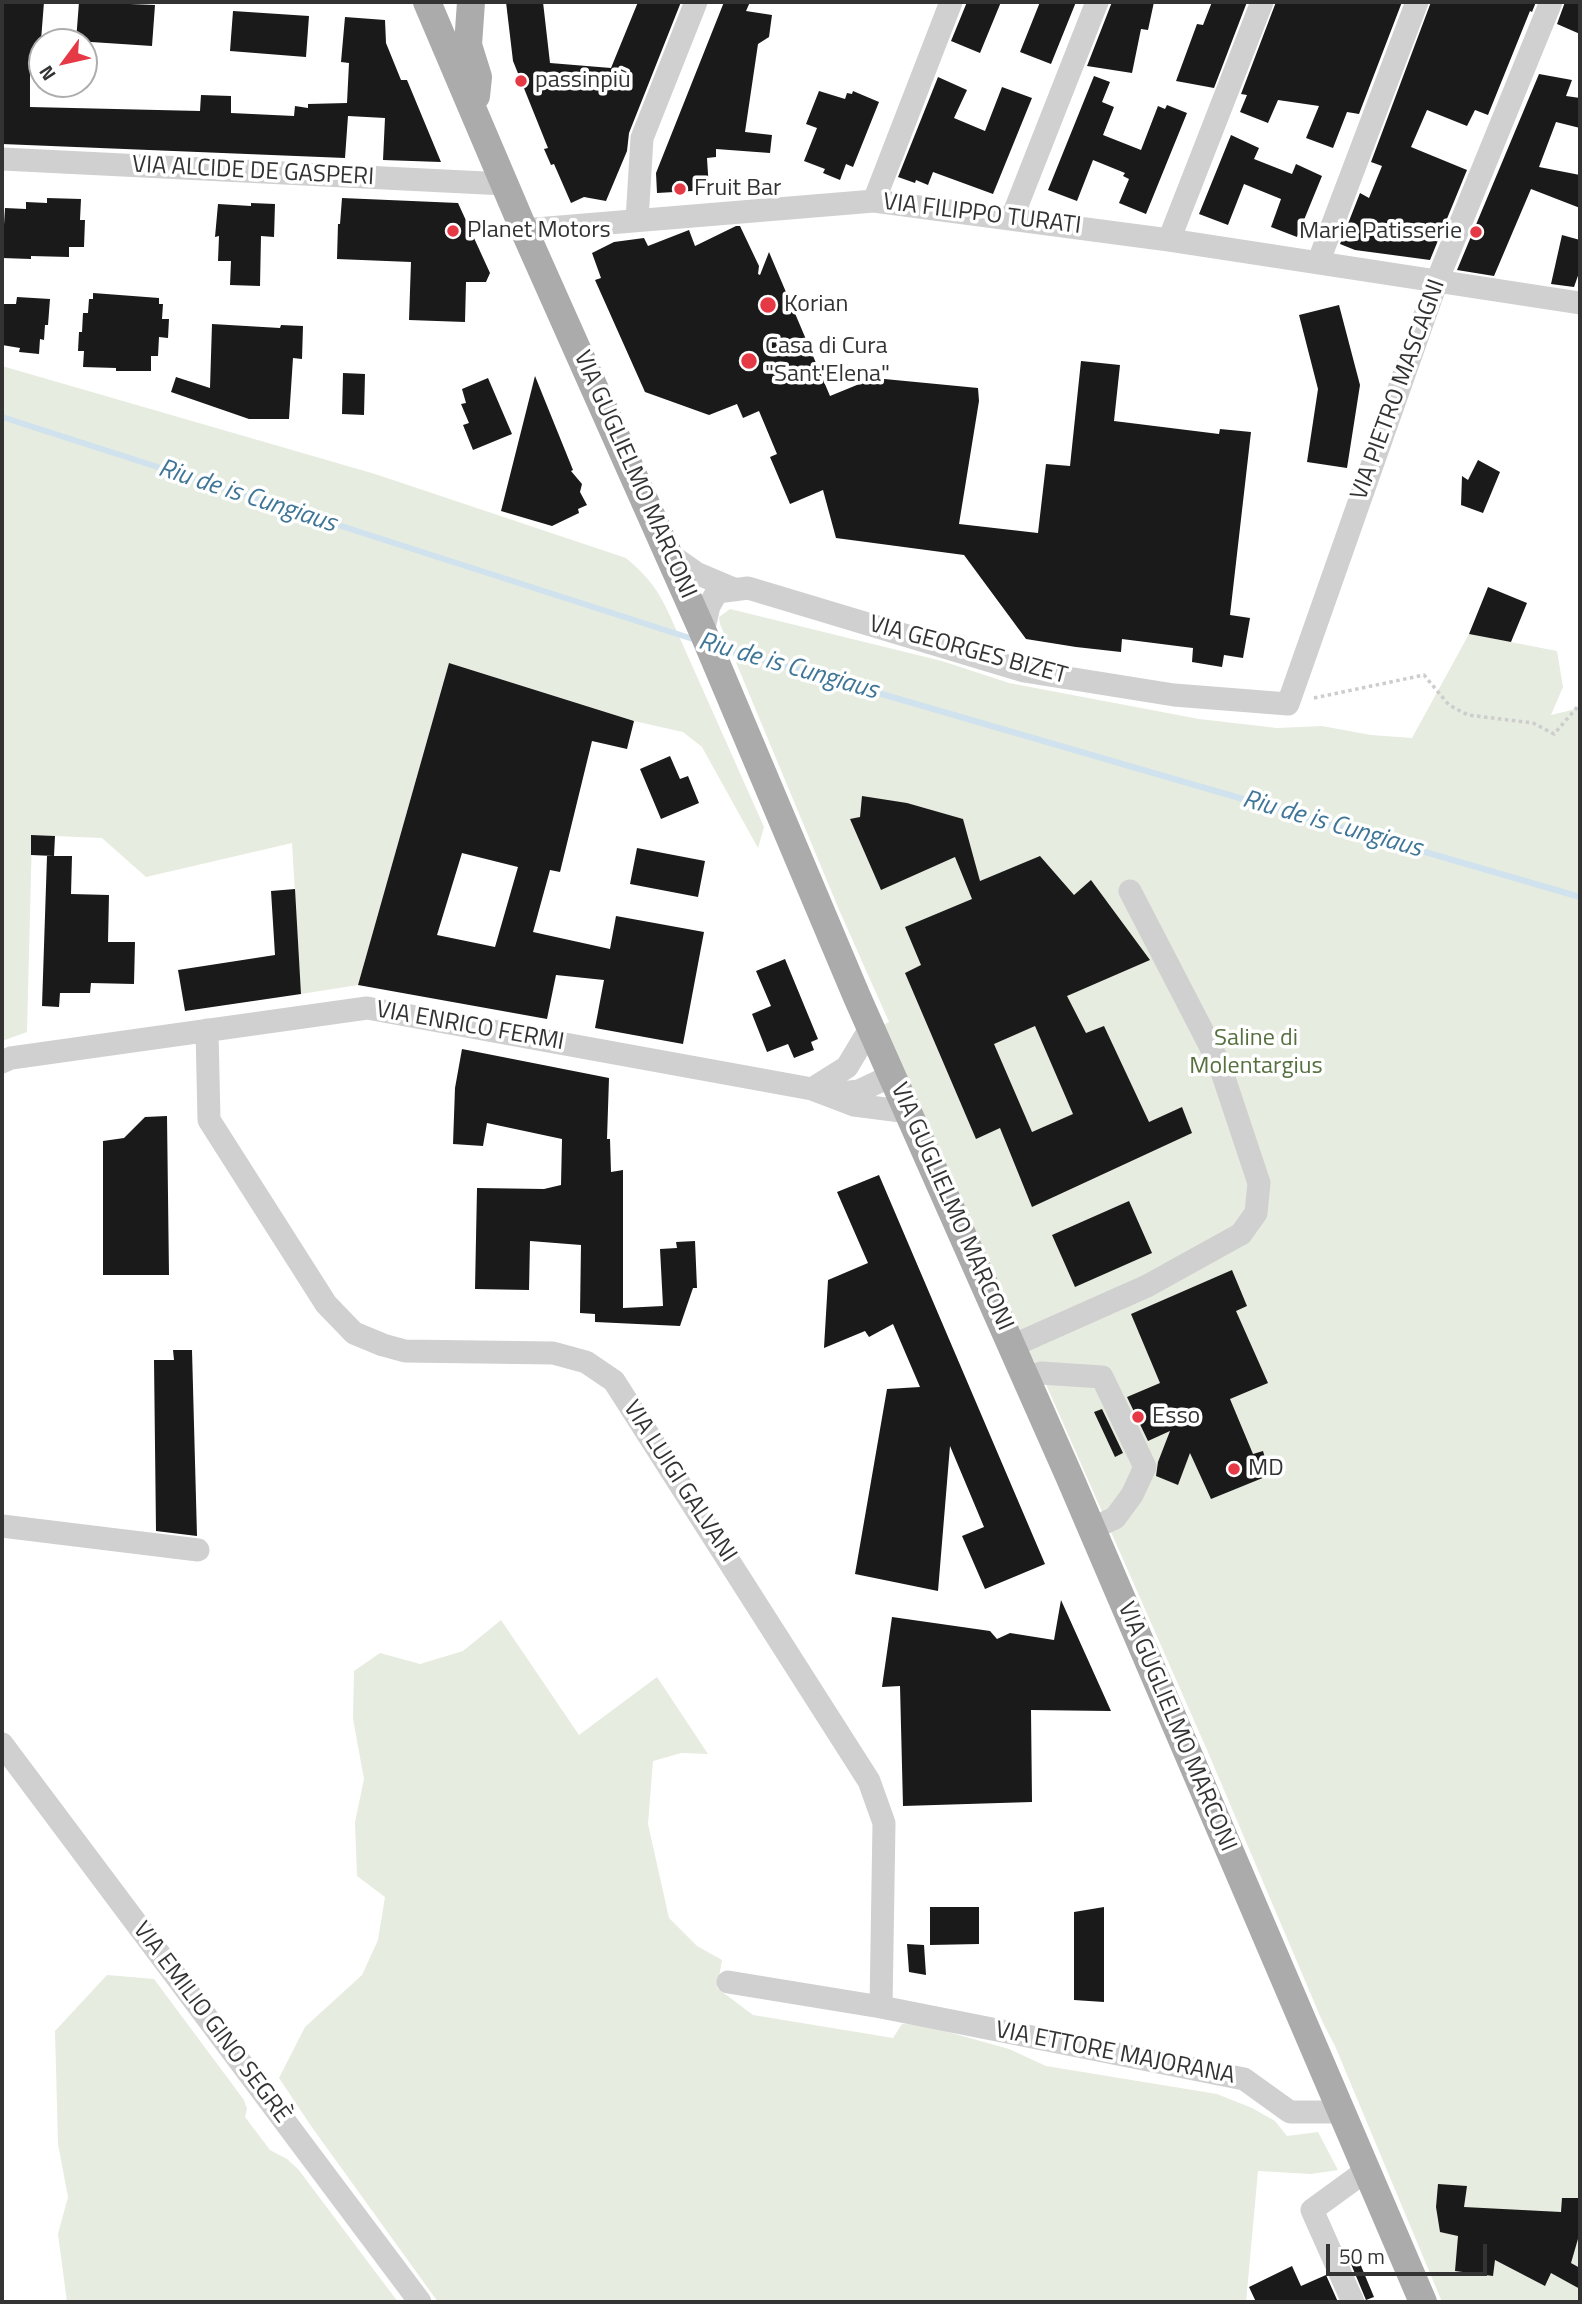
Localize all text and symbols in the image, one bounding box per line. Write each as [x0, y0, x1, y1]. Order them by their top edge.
north arrow [28, 28, 98, 98]
text: N [31, 60, 62, 87]
place label: passinpiù [535, 67, 631, 95]
marker: passinpiù [513, 73, 529, 89]
street label: VIA ALCIDE DE GASPERI [131, 151, 375, 193]
place label: Fruit Bar [694, 175, 781, 203]
marker: Fruit Bar [672, 181, 688, 197]
street label: VIA FILIPPO TURATI [881, 189, 1083, 241]
place label: Planet Motors [467, 217, 611, 245]
place label: Marie Patisserie [1299, 218, 1462, 246]
marker: Planet Motors [445, 223, 461, 239]
marker: Marie Patisserie [1468, 224, 1484, 240]
street label: VIA PIETRO MASCAGNI [1346, 276, 1452, 504]
place label: Korian [784, 291, 848, 319]
marker: Korian [758, 295, 778, 315]
place label: Casa di Cura "Sant'Elena" [765, 333, 890, 389]
street label: VIA GUGLIELMO MARCONI [566, 347, 702, 603]
marker: Casa di Cura "Sant'Elena" [739, 351, 759, 371]
water label: Riu de is Cungiaus [154, 454, 340, 540]
street label: VIA GEORGES BIZET [866, 611, 1070, 691]
water label: Riu de is Cungiaus [695, 627, 881, 707]
water label: Riu de is Cungiaus [1239, 785, 1425, 865]
street label: VIA ENRICO FERMI [374, 996, 566, 1058]
park label: Saline di Molentargius [1189, 1025, 1323, 1081]
street label: VIA GUGLIELMO MARCONI [883, 1079, 1019, 1335]
street label: VIA LUIGI GALVANI [616, 1396, 742, 1568]
place label: Esso [1152, 1403, 1200, 1431]
marker: Esso [1130, 1409, 1146, 1425]
place label: MD [1248, 1455, 1284, 1483]
marker: MD [1226, 1461, 1242, 1477]
street label: VIA GUGLIELMO MARCONI [1110, 1598, 1242, 1856]
street label: VIA EMILIO GINO SEGRÈ [126, 1917, 296, 2129]
street label: VIA ETTORE MAJORANA [993, 2017, 1237, 2091]
scale bar [1330, 2230, 1491, 2274]
text: 50 m [1339, 2240, 1385, 2272]

